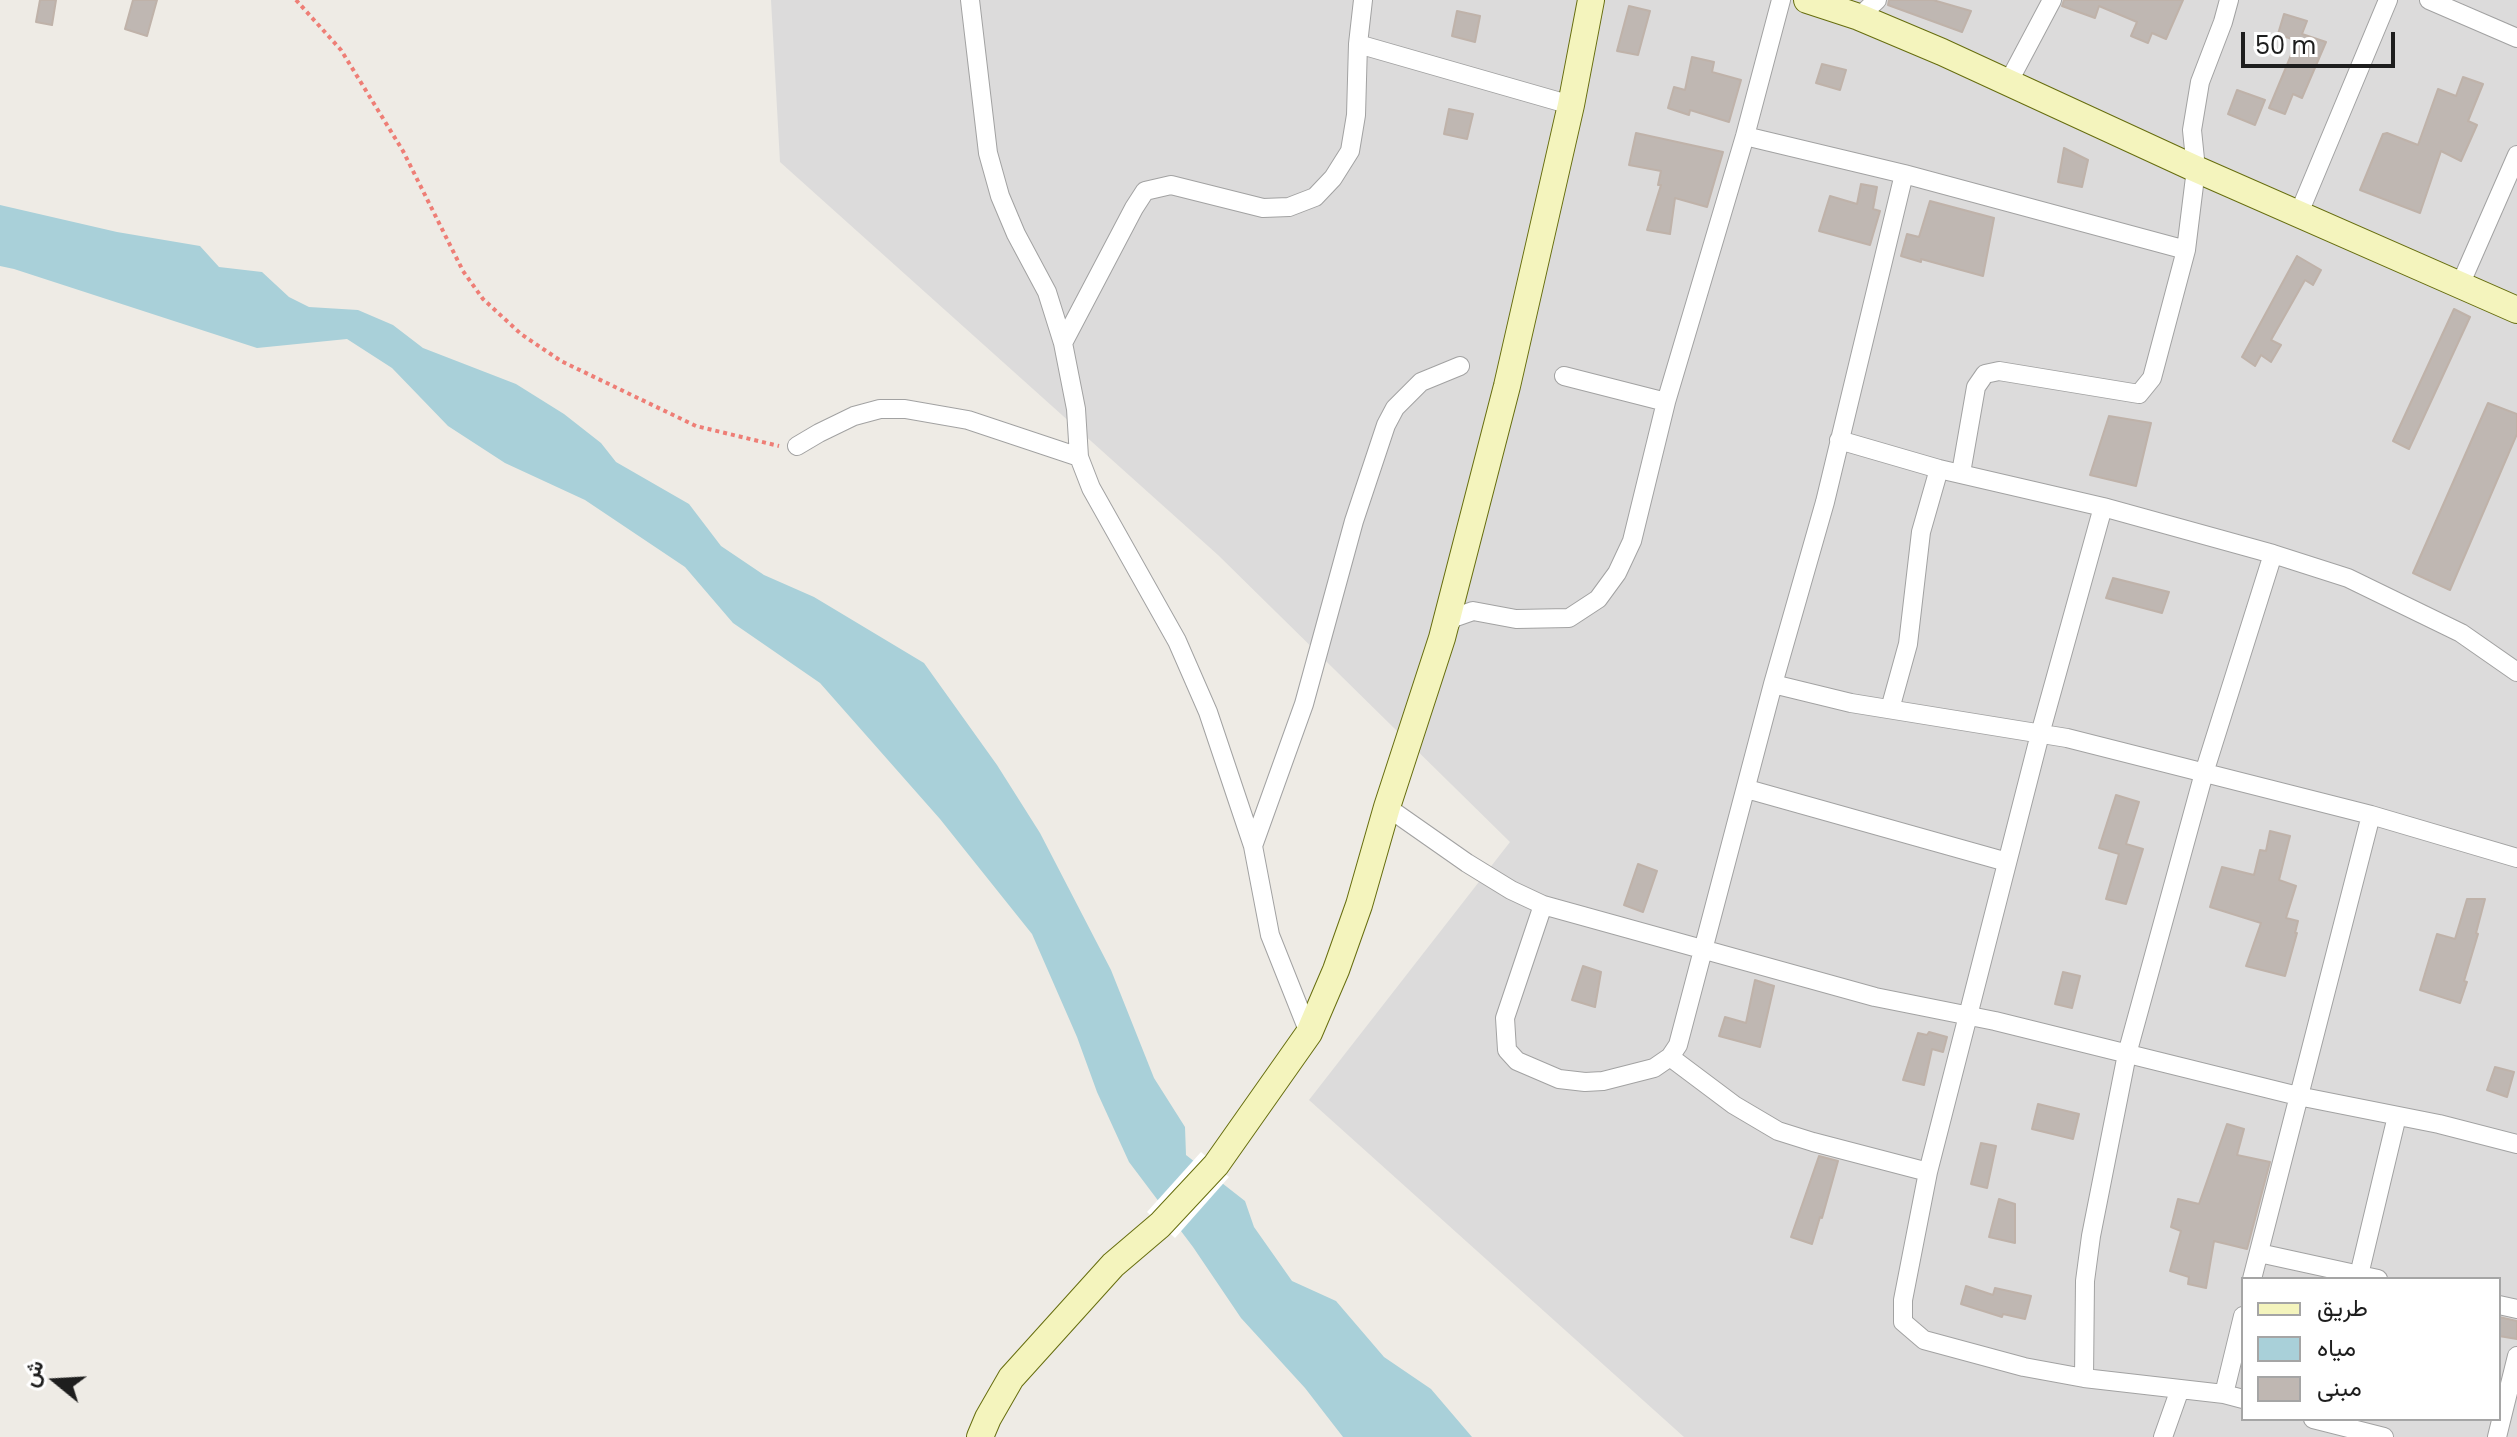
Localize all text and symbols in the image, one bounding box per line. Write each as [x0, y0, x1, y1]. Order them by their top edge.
scale bar [2245, 16, 2399, 66]
text: 50 m [2255, 29, 2316, 62]
legend [2241, 1277, 2501, 1421]
text: طريق [2317, 1291, 2368, 1324]
text: مياه [2317, 1331, 2356, 1364]
north arrow [16, 1341, 96, 1421]
text: ش [14, 1356, 52, 1391]
text: مبنى [2317, 1371, 2362, 1404]

